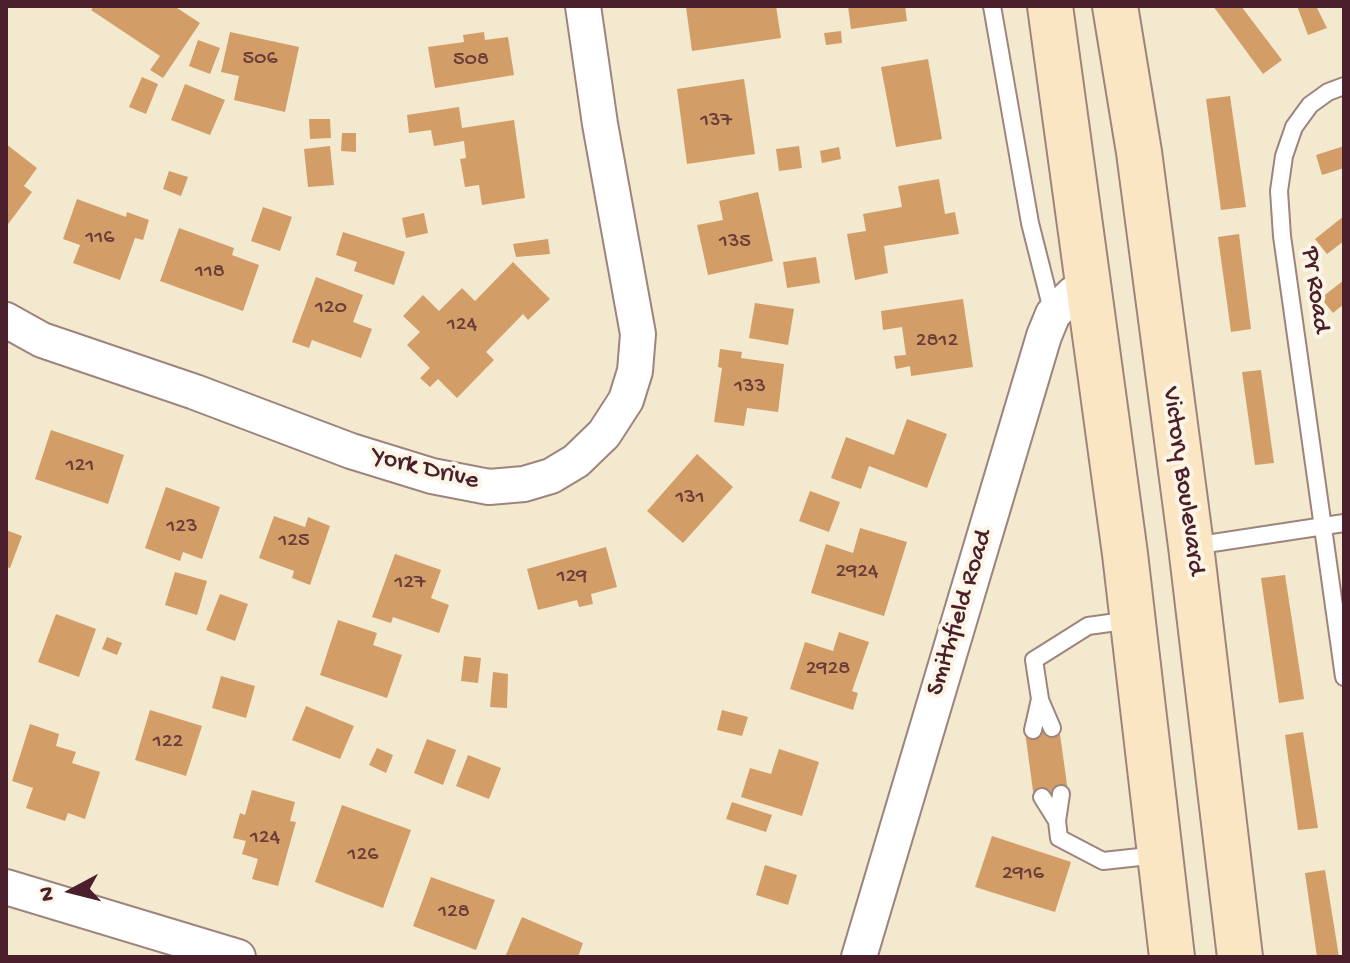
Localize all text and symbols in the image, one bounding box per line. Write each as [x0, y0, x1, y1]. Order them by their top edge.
house number: 506 [242, 47, 278, 73]
house number: 508 [453, 48, 489, 74]
house number: 137 [700, 109, 732, 135]
house number: 116 [86, 226, 114, 252]
house number: 135 [719, 230, 751, 256]
street label: Pr Road [1293, 245, 1335, 335]
house number: 118 [195, 260, 225, 286]
house number: 120 [315, 296, 347, 322]
house number: 124 [447, 313, 477, 339]
house number: 2812 [916, 329, 958, 355]
house number: 133 [734, 375, 766, 401]
street label: Victory Boulevard [1153, 385, 1211, 577]
street label: York Drive [368, 442, 482, 498]
house number: 121 [66, 454, 94, 480]
house number: 131 [675, 486, 705, 512]
house number: 123 [166, 515, 198, 541]
street label: Smithfield Road [921, 526, 1001, 700]
house number: 125 [278, 529, 310, 555]
house number: 2924 [835, 560, 879, 586]
house number: 129 [557, 565, 587, 591]
house number: 127 [394, 571, 426, 597]
house number: 2928 [806, 657, 850, 683]
house number: 122 [153, 730, 183, 756]
house number: 124 [250, 826, 280, 852]
house number: 126 [348, 843, 378, 869]
north arrow [32, 851, 112, 931]
house number: 2916 [1002, 862, 1044, 888]
text: N [34, 885, 62, 903]
house number: 128 [438, 900, 470, 926]

